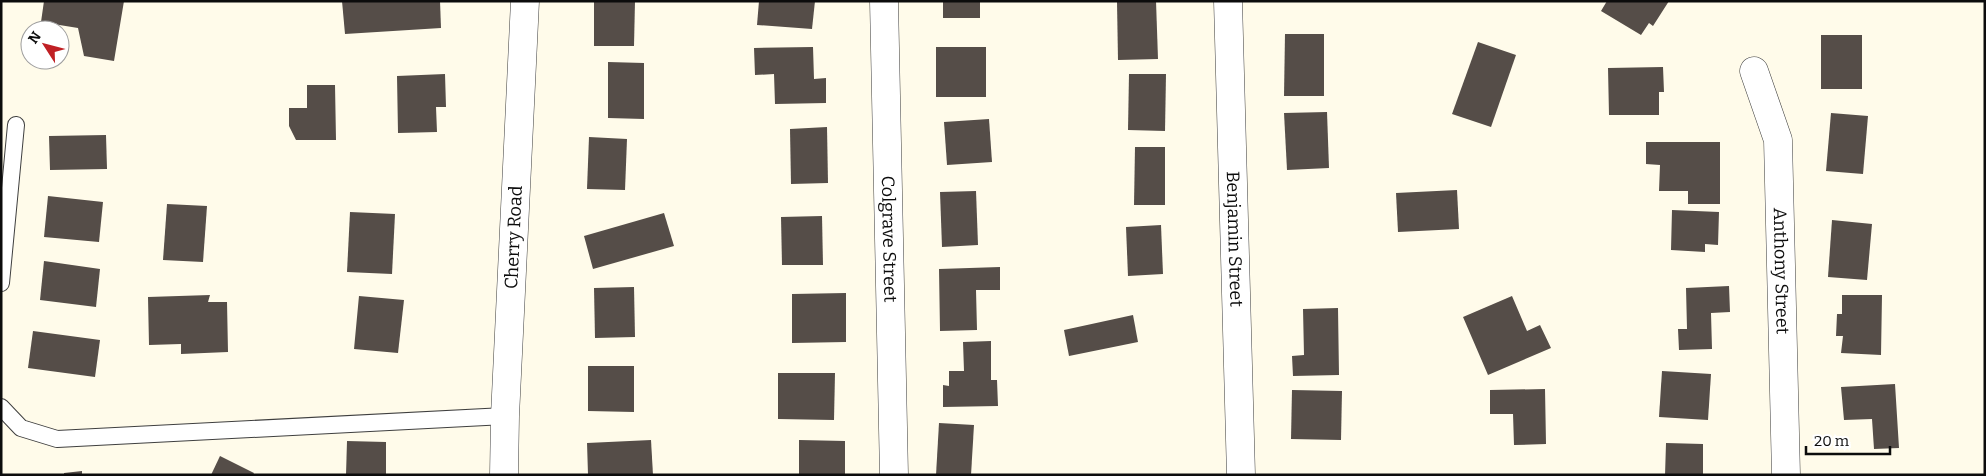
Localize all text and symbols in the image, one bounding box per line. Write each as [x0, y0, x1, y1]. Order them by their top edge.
north arrow [20, 20, 70, 70]
text: N [25, 28, 45, 47]
street label: Benjamin Street [1222, 171, 1247, 308]
street label: Colgrave Street [877, 175, 901, 303]
street label: Cherry Road [500, 185, 527, 289]
street label: Anthony Street [1769, 207, 1794, 335]
scale bar [1806, 424, 1890, 456]
text: 20 m [1814, 432, 1850, 450]

